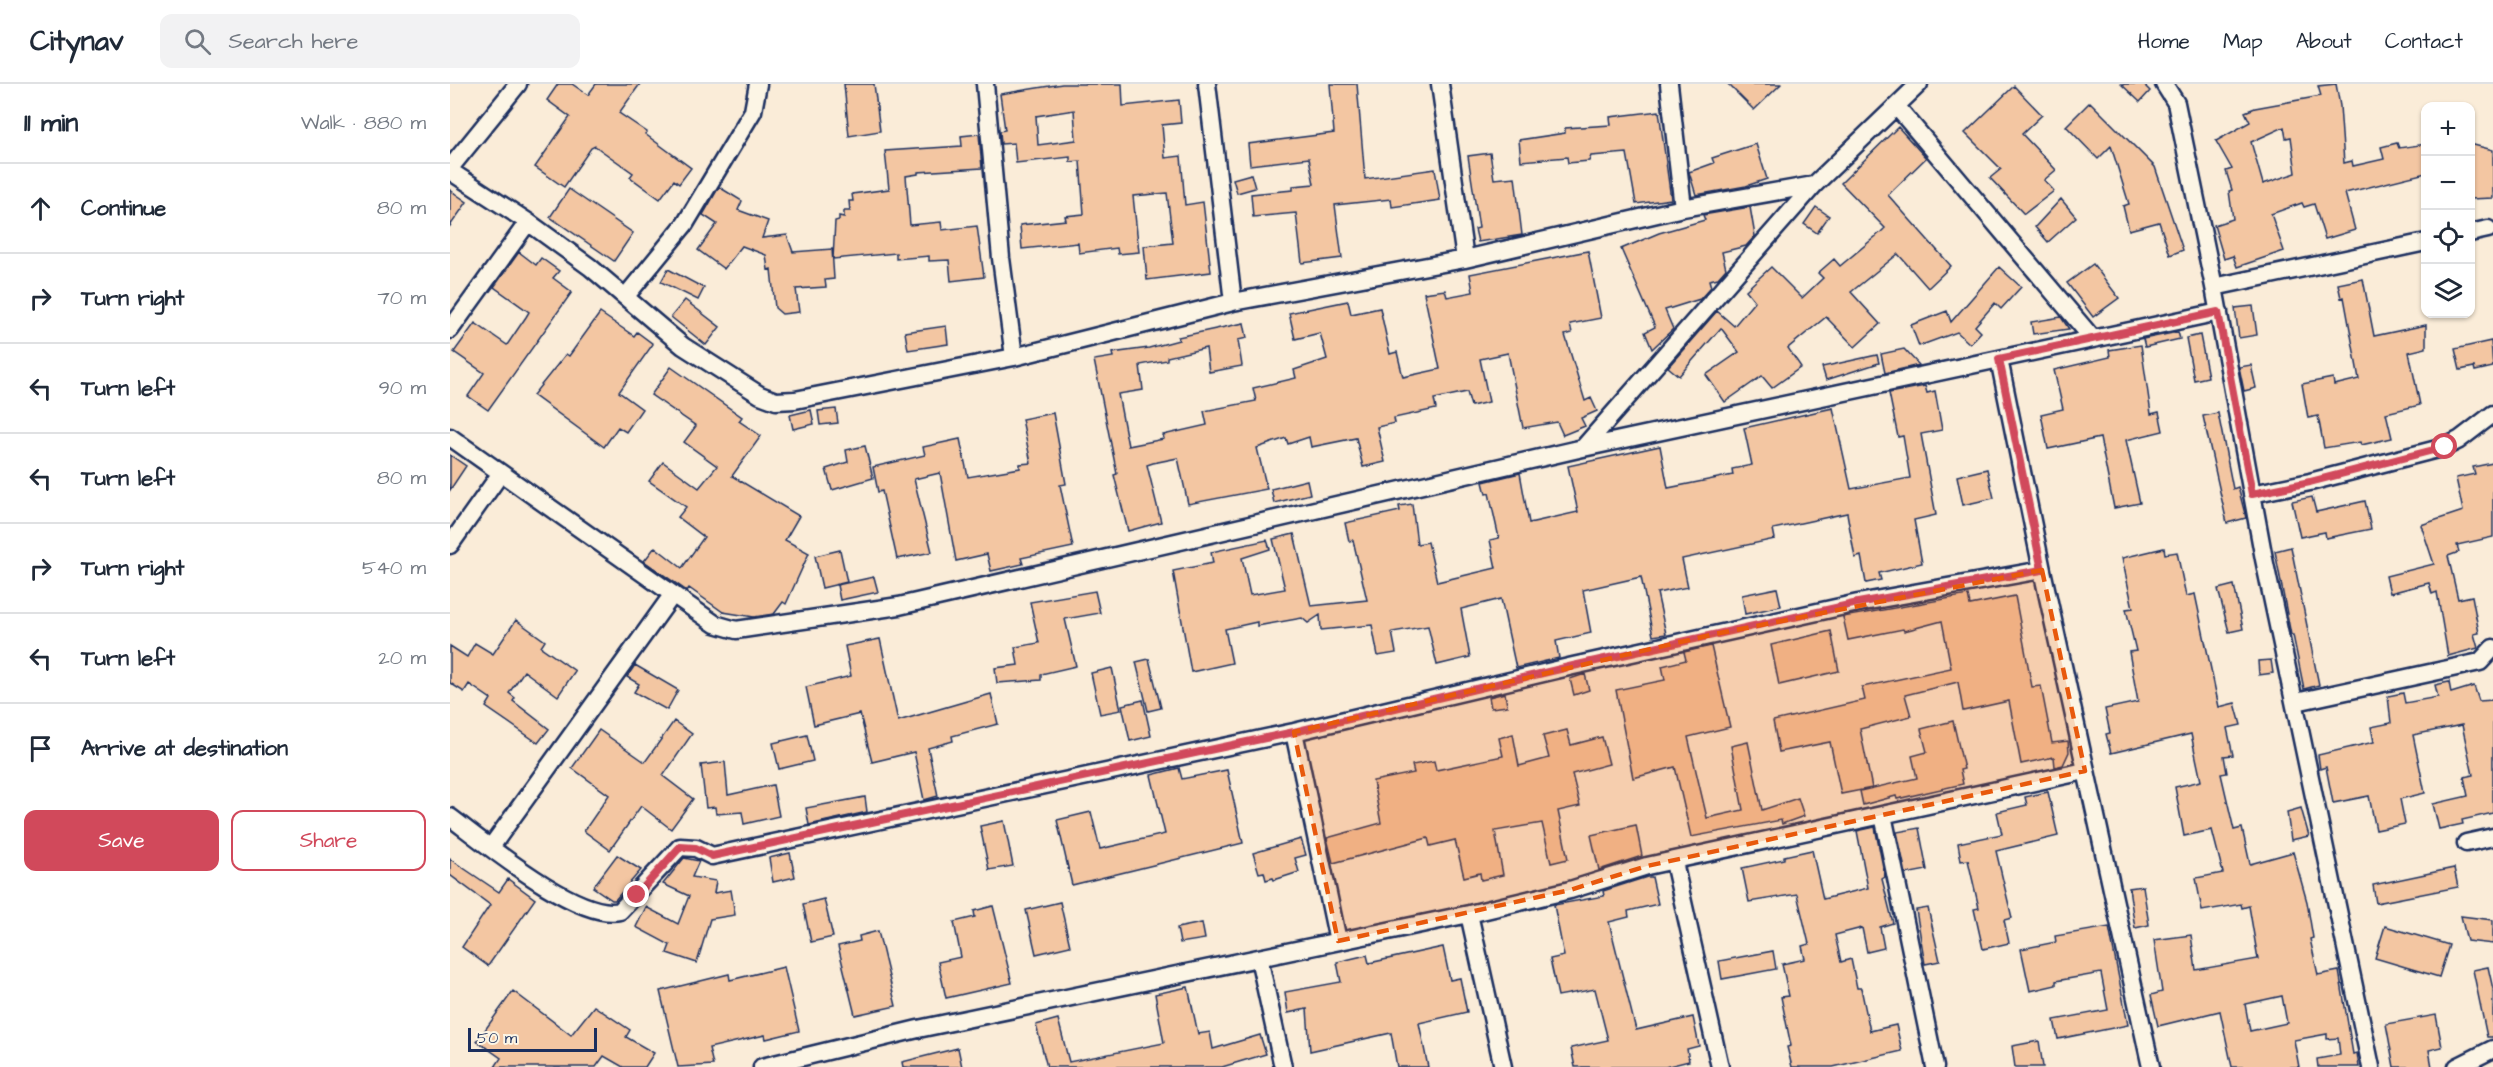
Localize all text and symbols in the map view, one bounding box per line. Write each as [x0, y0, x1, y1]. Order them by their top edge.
search box [160, 14, 580, 68]
text: Citynav [30, 22, 124, 61]
icon: search [181, 25, 214, 58]
text: Search here [229, 26, 358, 57]
text: Home [2138, 27, 2190, 56]
text: Map [2223, 27, 2263, 56]
text: About [2296, 27, 2352, 56]
text: Contact [2385, 27, 2463, 56]
map controls [2421, 102, 2475, 318]
button: + [2421, 102, 2475, 156]
text: 11 min [24, 105, 78, 141]
text: Walk · 880 m [301, 109, 426, 137]
button: − [2421, 156, 2475, 210]
icon: ahead [24, 192, 57, 225]
text: Continue [81, 193, 166, 224]
text: 80 m [377, 194, 426, 222]
button: locate [2421, 210, 2475, 264]
button: layers [2421, 264, 2475, 318]
icon: right [24, 282, 57, 315]
text: Turn right [81, 283, 184, 314]
text: 70 m [378, 284, 426, 312]
icon: left [24, 372, 57, 405]
text: Turn left [81, 373, 175, 404]
text: 90 m [378, 374, 426, 402]
route start [2431, 433, 2457, 459]
icon: left [24, 462, 57, 495]
text: Turn left [81, 463, 175, 494]
text: 80 m [377, 464, 426, 492]
icon: right [24, 552, 57, 585]
text: Turn right [81, 553, 184, 584]
text: 540 m [362, 554, 426, 582]
icon: left [24, 642, 57, 675]
text: Turn left [81, 643, 175, 674]
text: 20 m [378, 644, 426, 672]
icon: arrive [24, 732, 57, 765]
text: Arrive at destination [81, 733, 288, 764]
button: Save [24, 810, 219, 871]
button: Share [231, 810, 426, 871]
route end [623, 881, 649, 907]
scale bar [468, 1025, 597, 1052]
text: 50 m [477, 1027, 517, 1049]

